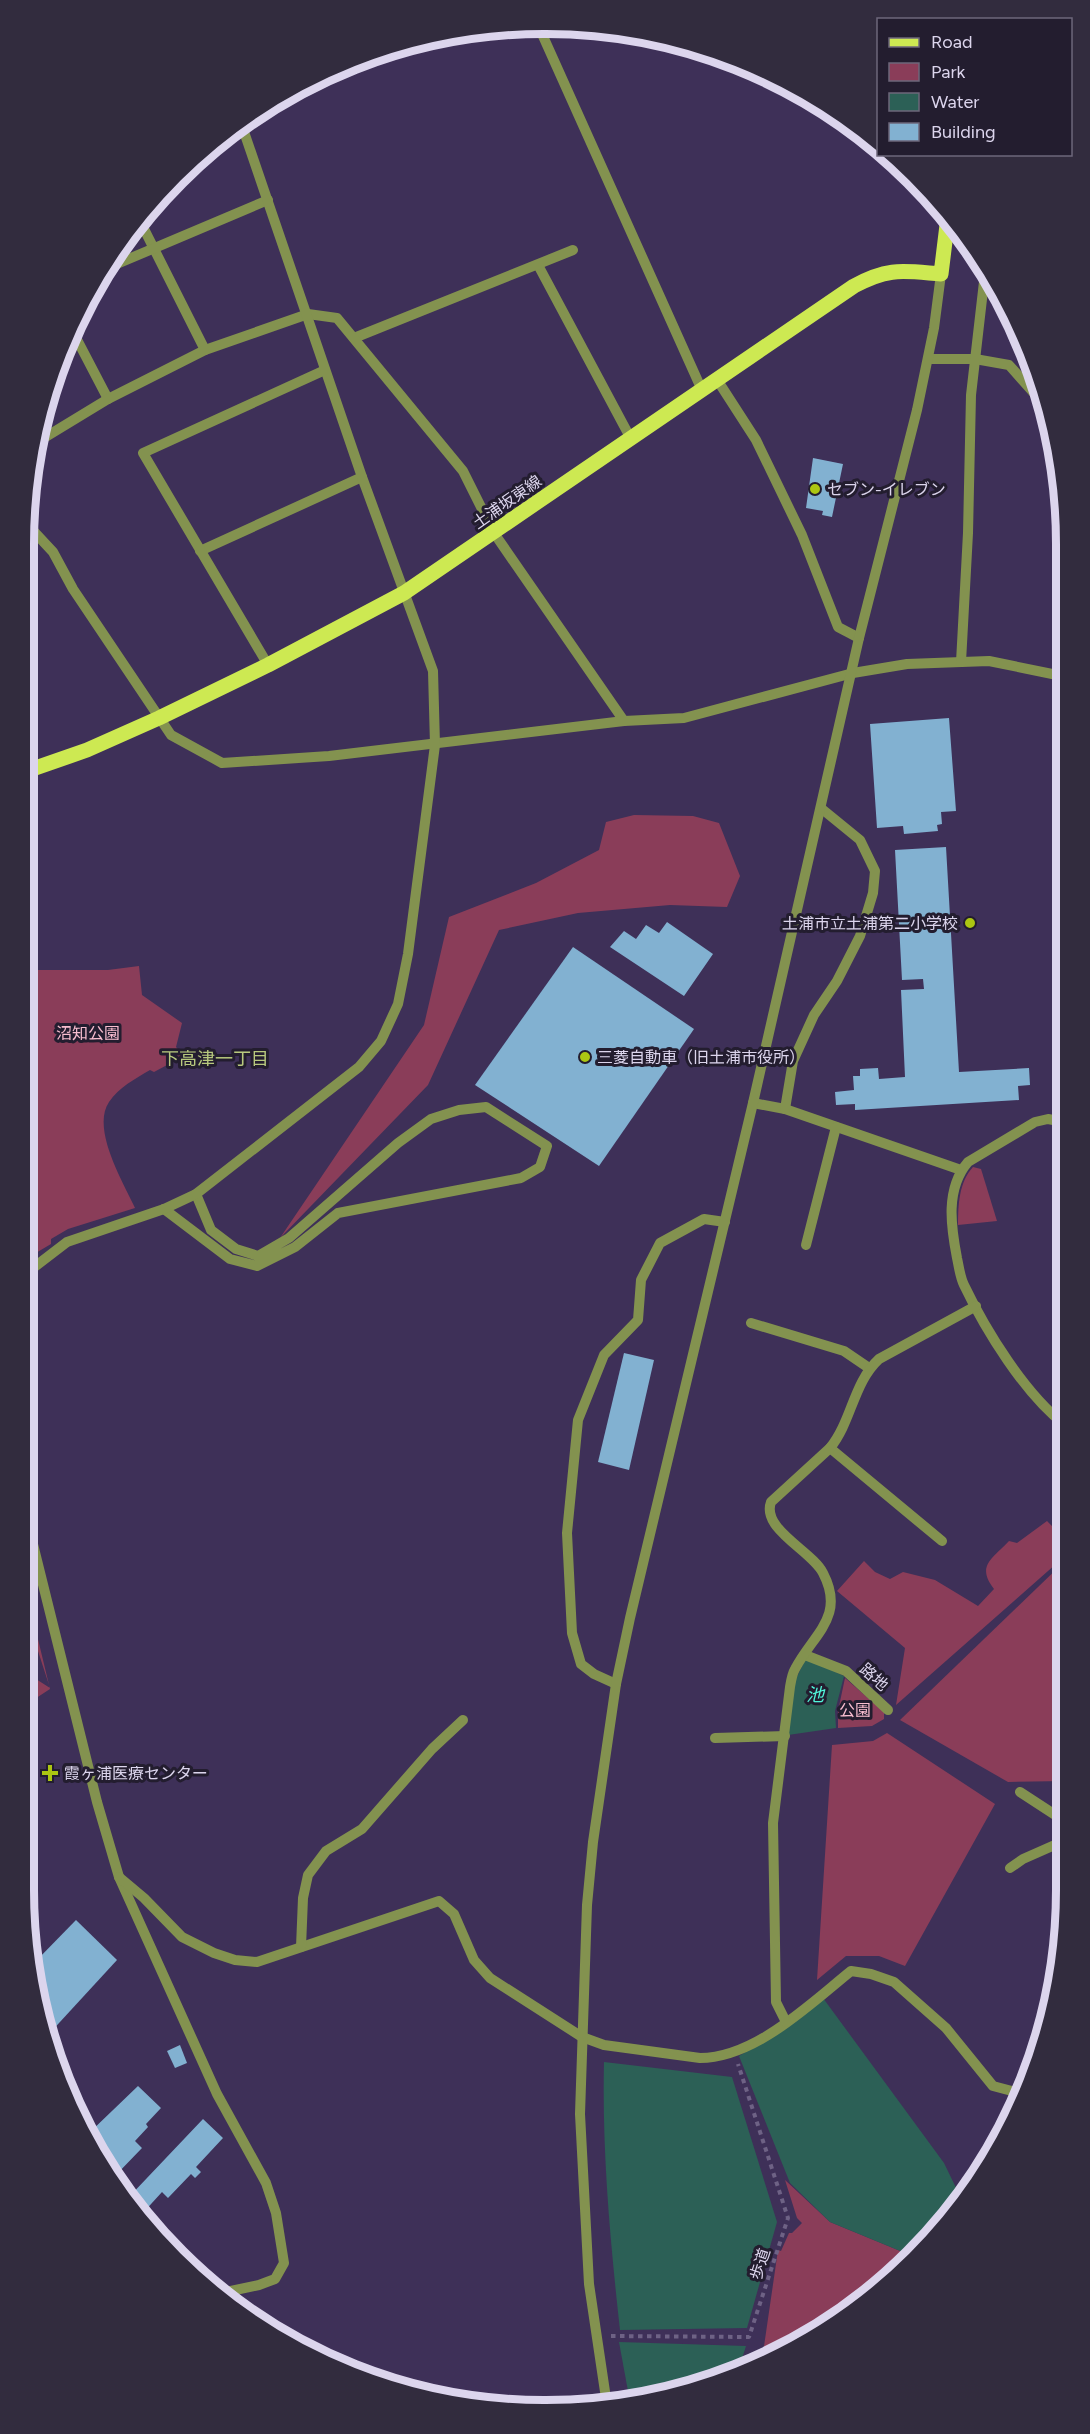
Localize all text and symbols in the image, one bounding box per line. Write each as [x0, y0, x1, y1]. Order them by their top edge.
legend [877, 18, 1072, 156]
text: Road [931, 31, 972, 53]
text: Park [931, 61, 966, 83]
text: Water [931, 91, 979, 113]
text: Building [931, 121, 996, 143]
street label: 土浦坂東線 [469, 471, 545, 533]
place label: セブン-イレブン [827, 480, 946, 499]
marker: セブン-イレブン [808, 482, 822, 496]
place label: 土浦市立土浦第二小学校 [782, 914, 958, 933]
marker: 土浦市立土浦第二小学校 [963, 916, 977, 930]
park label: 沼知公園 [56, 1024, 120, 1043]
district label: 下高津一丁目 [161, 1048, 269, 1070]
place label: 三菱自動車（旧土浦市役所） [597, 1048, 805, 1067]
marker: 三菱自動車（旧土浦市役所） [578, 1050, 592, 1064]
street label: 路地 [856, 1659, 892, 1695]
water label: 池 [806, 1684, 826, 1706]
park label: 公園 [839, 1701, 871, 1720]
marker: 霞ヶ浦医療センター [41, 1764, 59, 1782]
place label: 霞ヶ浦医療センター [64, 1764, 208, 1783]
street label: 歩道 [746, 2246, 774, 2282]

